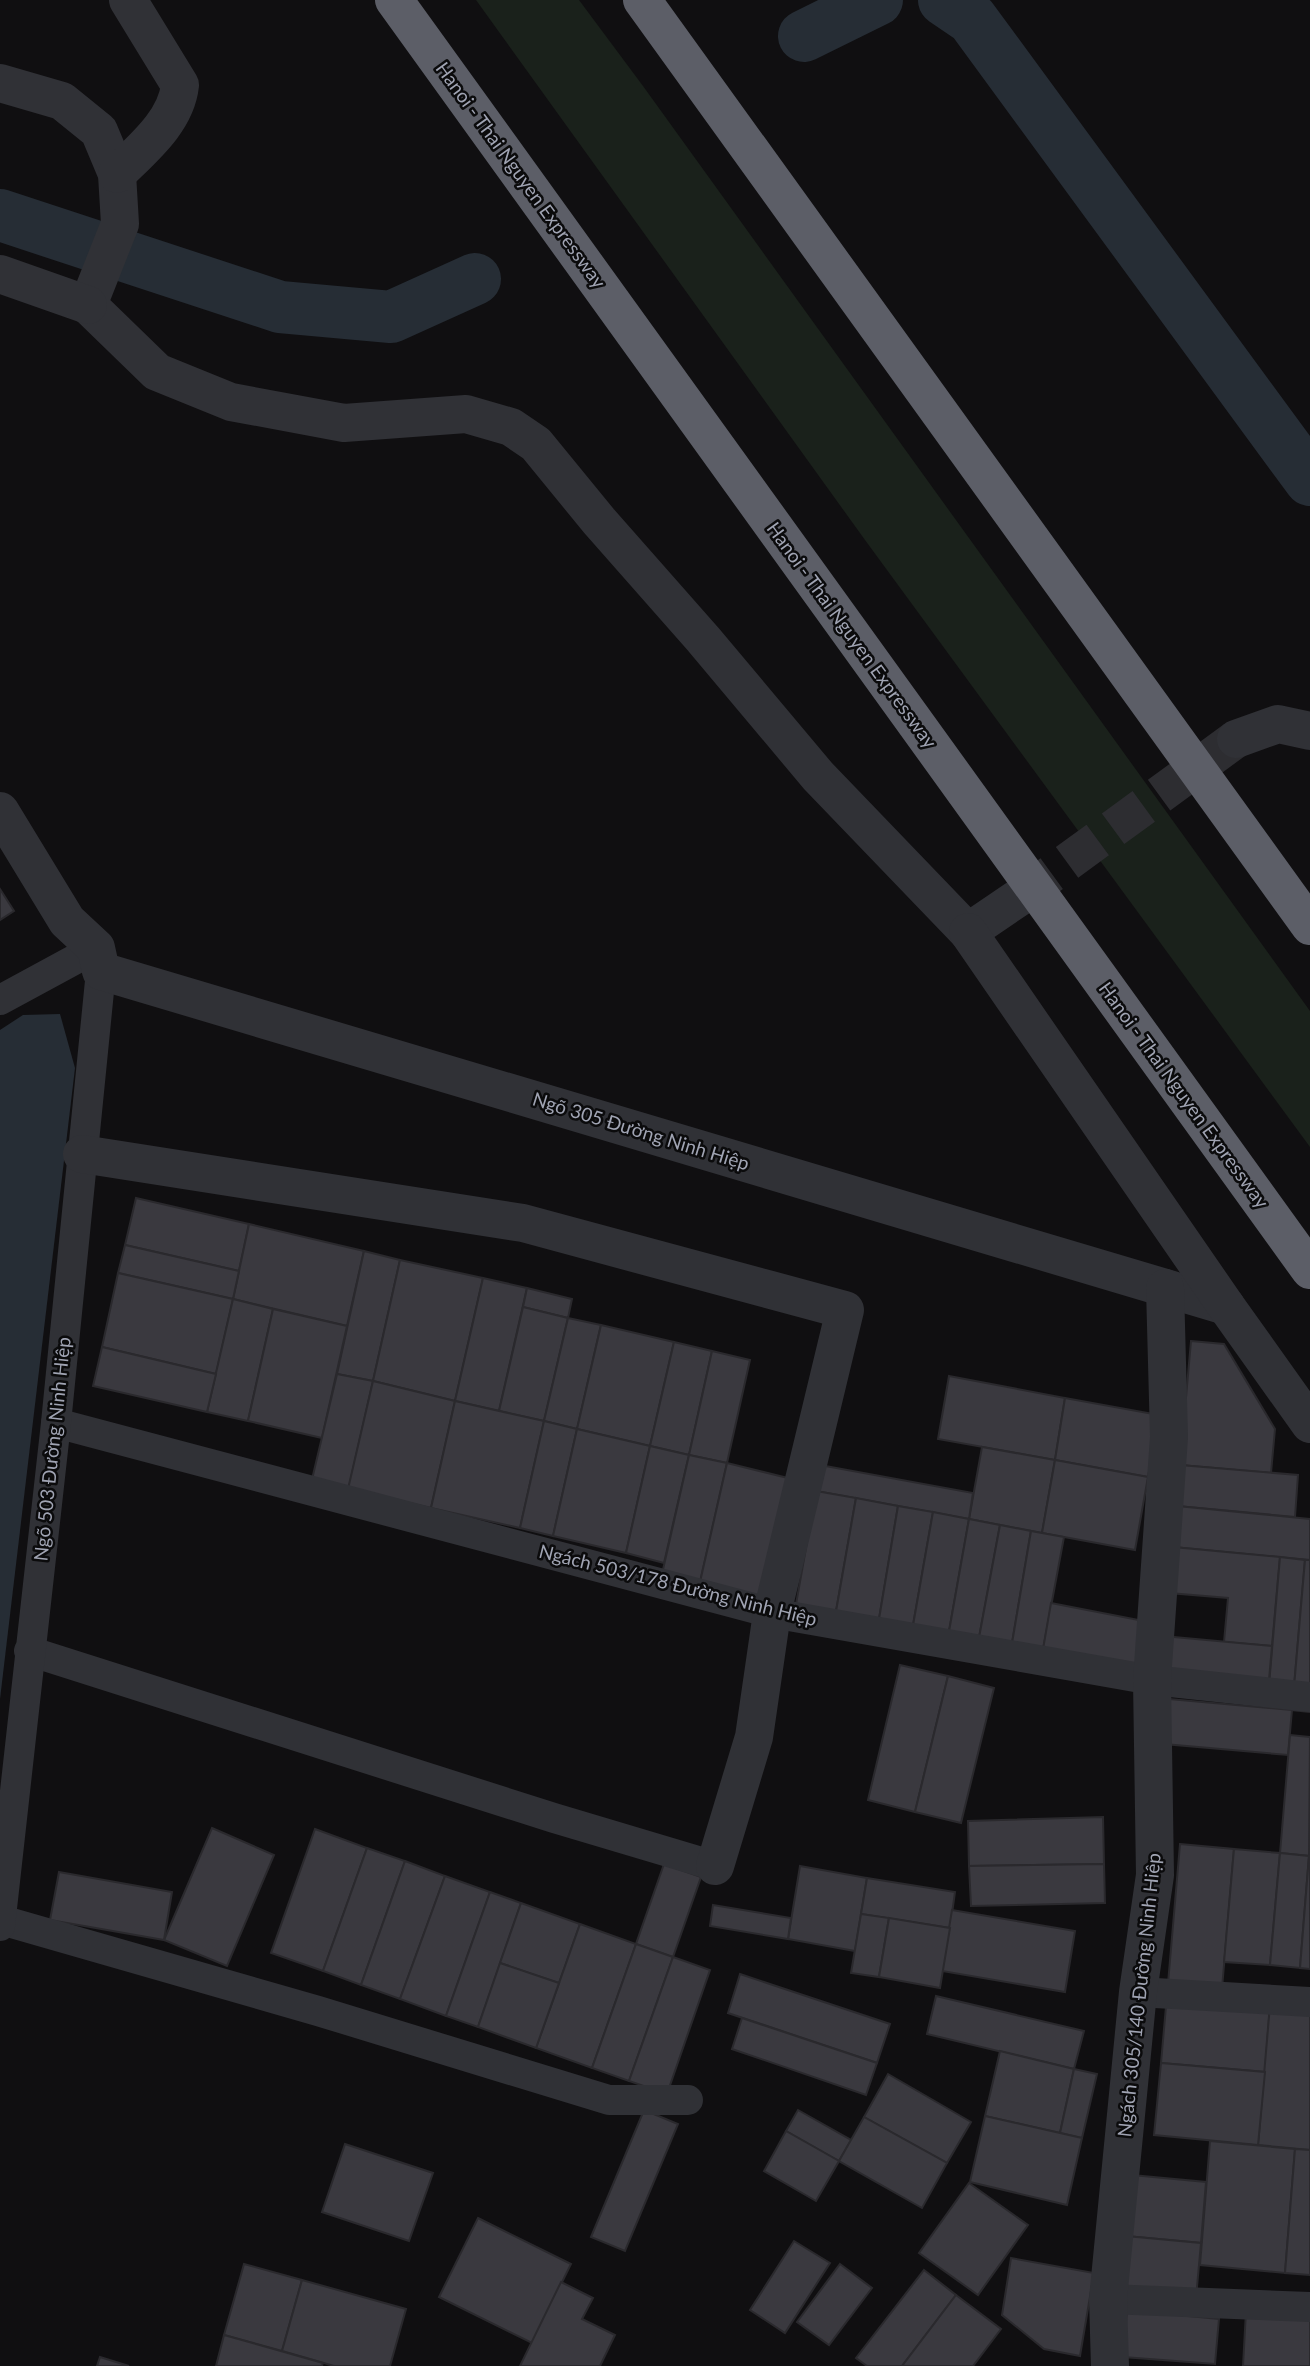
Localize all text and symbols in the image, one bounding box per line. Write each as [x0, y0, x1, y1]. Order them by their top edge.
street label: Hanoi - Thai Nguyen Expressway [432, 57, 611, 292]
street label: Hanoi - Thai Nguyen Expressway [763, 517, 942, 752]
street label: Hanoi - Thai Nguyen Expressway [1095, 977, 1274, 1212]
street label: Ngõ 305 Đường Ninh Hiệp [530, 1087, 752, 1174]
street label: Ngõ 503 Đường Ninh Hiệp [28, 1336, 75, 1562]
street label: Ngách 503/178 Đường Ninh Hiệp [537, 1539, 819, 1630]
street label: Ngách 305/140 Đường Ninh Hiệp [1112, 1852, 1165, 2138]

